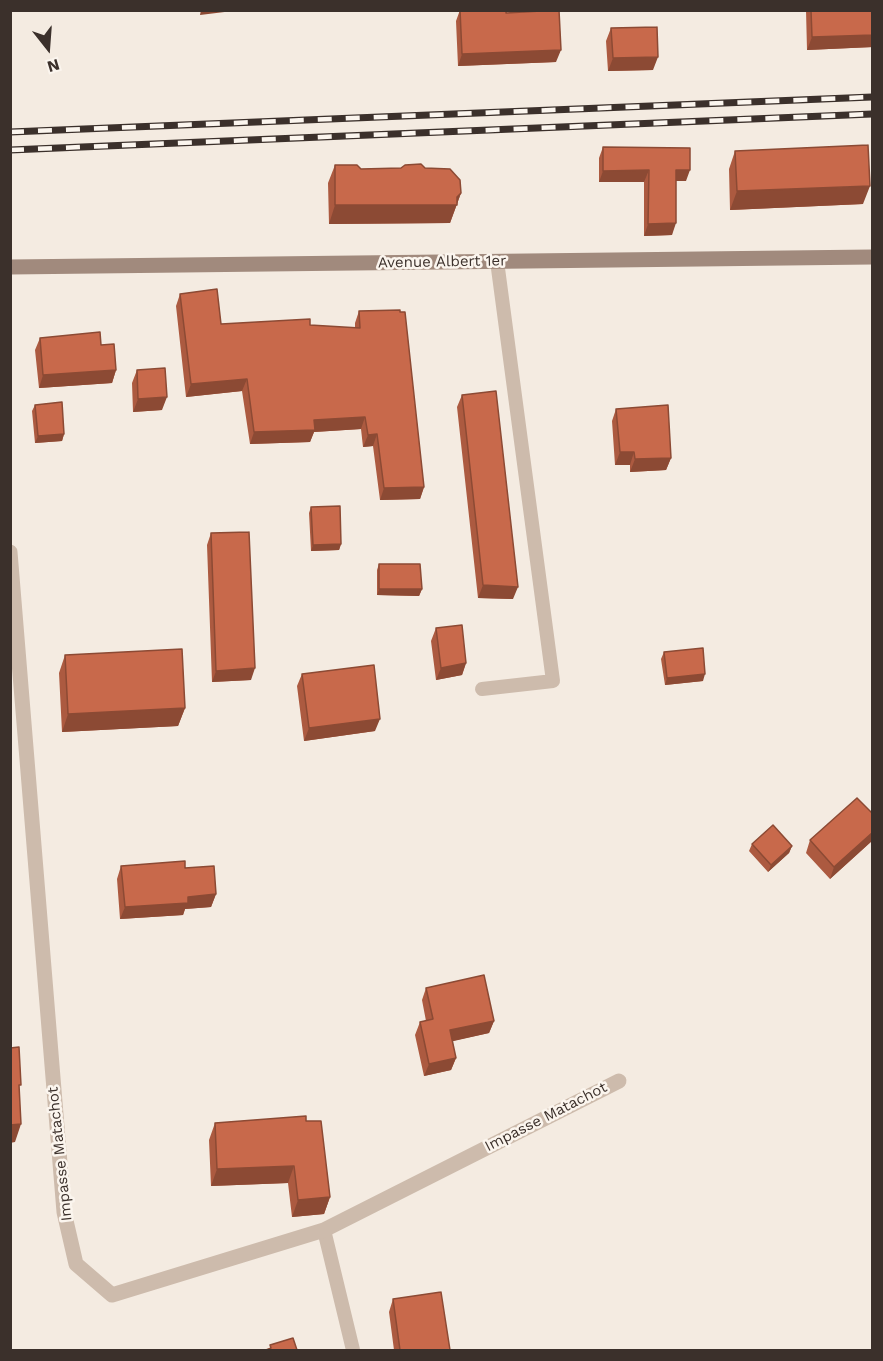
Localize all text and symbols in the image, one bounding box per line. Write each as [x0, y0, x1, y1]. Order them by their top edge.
north arrow [18, 18, 78, 78]
text: N [45, 55, 62, 77]
street label: Avenue Albert 1er [378, 252, 506, 272]
street label: Impasse Matachot [482, 1078, 610, 1156]
street label: Impasse Matachot [44, 1086, 76, 1222]

